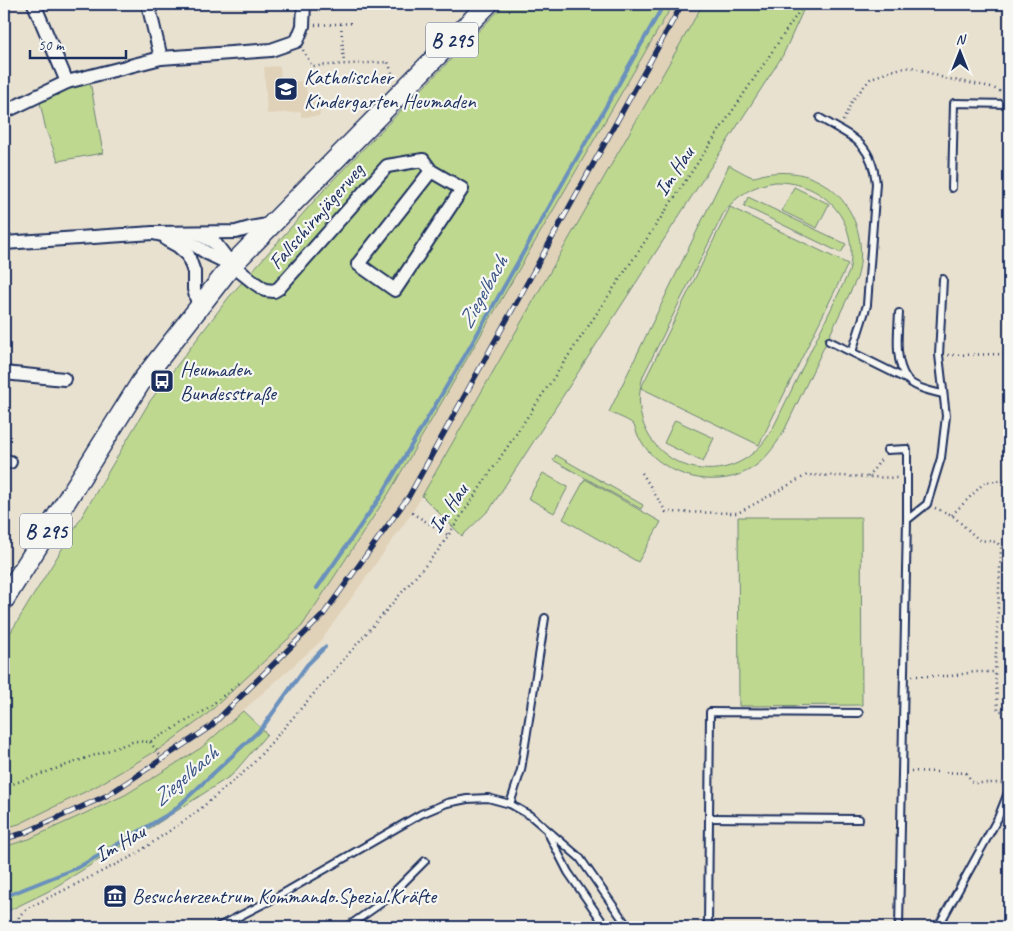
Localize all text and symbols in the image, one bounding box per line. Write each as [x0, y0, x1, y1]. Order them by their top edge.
road number: B 295 [426, 22, 478, 58]
scale bar [30, 28, 126, 60]
north arrow [936, 28, 986, 78]
text: N [956, 31, 967, 48]
text: 50 m [38, 36, 65, 55]
place label: Katholischer Kindergarten Heumaden [304, 64, 476, 114]
school or university icon: Katholischer Kindergarten Heumaden [273, 76, 299, 102]
street label: Im Hau [648, 140, 701, 201]
street label: Fallschirmjägerweg [263, 156, 370, 275]
water label: Ziegelbach [452, 249, 515, 333]
place label: Heumaden Bundesstraße [180, 356, 278, 406]
bus stop icon: Heumaden Bundesstraße [149, 368, 175, 394]
street label: Im Hau [422, 477, 475, 538]
road number: B 295 [20, 514, 72, 548]
water label: Ziegelbach [146, 738, 225, 812]
street label: Im Hau [90, 818, 151, 868]
museum icon: Besucherzentrum Kommando.Spezial.Kräfte [102, 883, 128, 909]
place label: Besucherzentrum Kommando.Spezial.Kräfte [132, 883, 438, 909]

